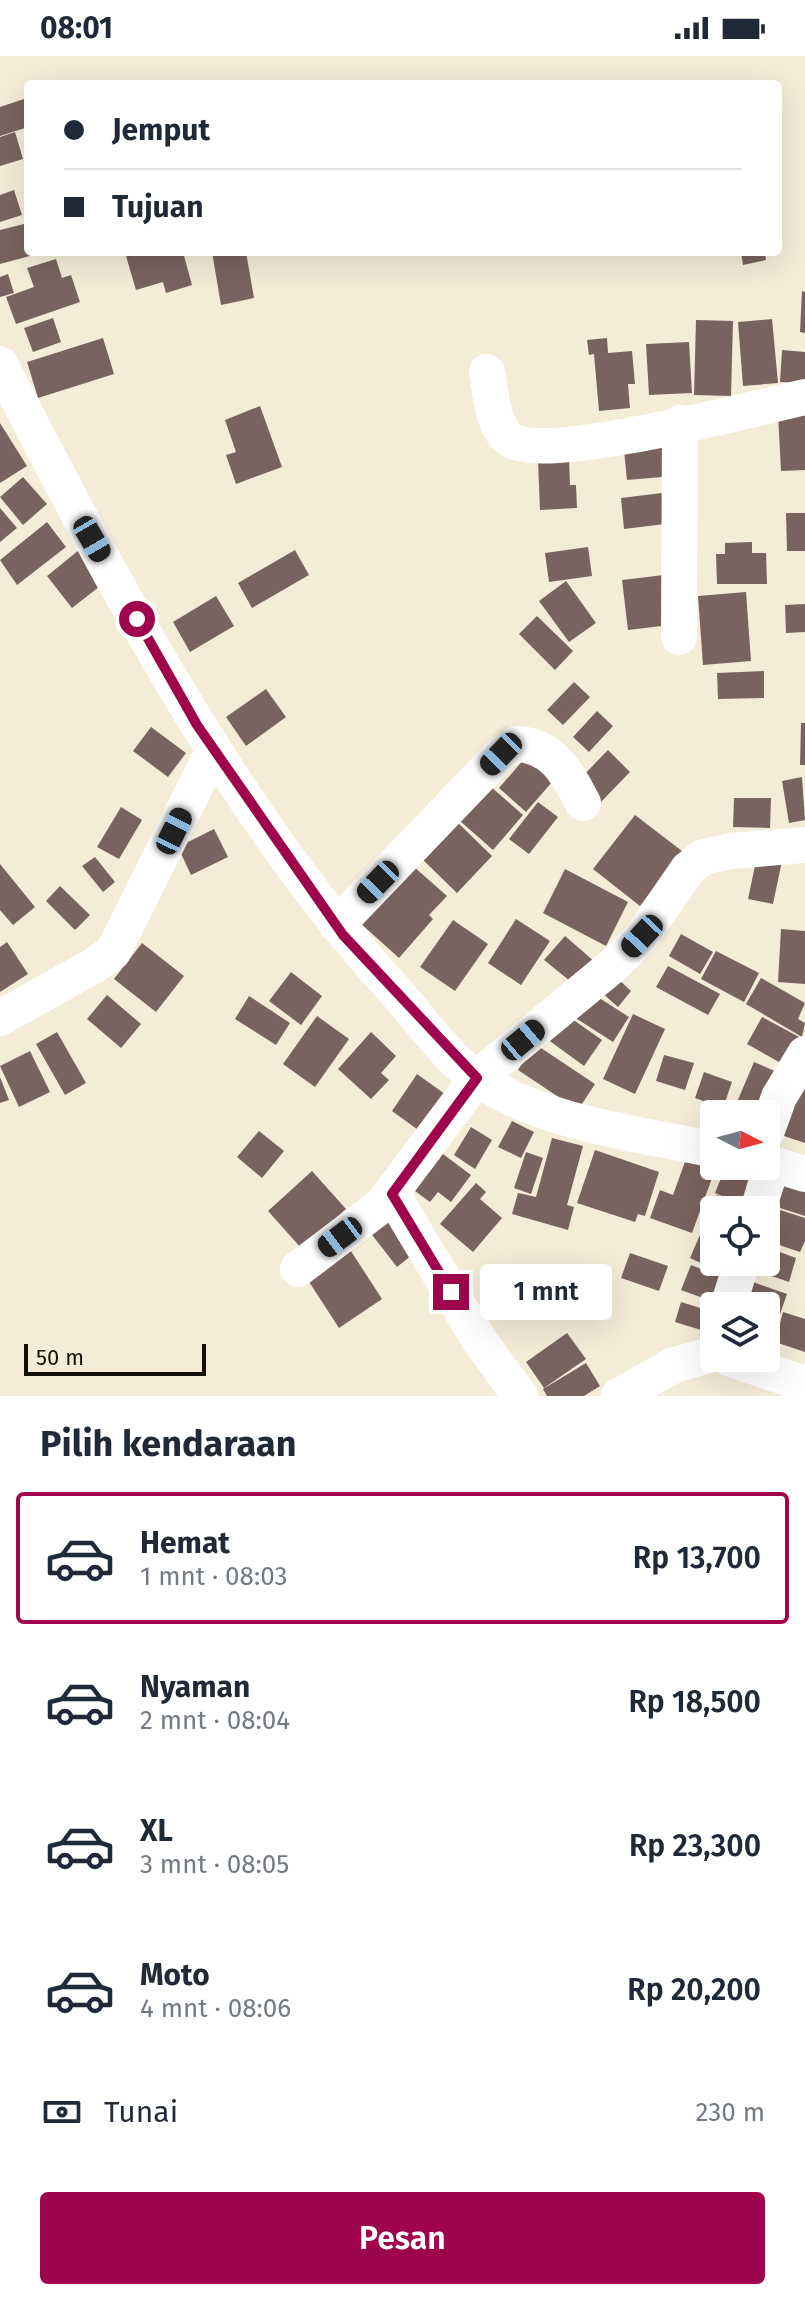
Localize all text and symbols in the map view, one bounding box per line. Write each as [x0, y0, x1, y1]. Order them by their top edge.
text: 08:01 [40, 10, 113, 46]
text: Jemput [112, 112, 210, 148]
text: Tujuan [112, 189, 204, 225]
car [70, 512, 114, 566]
route start [119, 601, 155, 637]
car [476, 728, 526, 780]
car [153, 804, 195, 858]
car [353, 856, 403, 908]
car [617, 910, 667, 962]
car [497, 1015, 549, 1065]
north arrow [700, 1100, 780, 1180]
map controls [700, 1100, 780, 1372]
button: locate [700, 1196, 780, 1276]
car [314, 1213, 366, 1261]
callout: 1 mnt [479, 1264, 611, 1320]
route end [433, 1274, 469, 1310]
text: 1 mnt [513, 1276, 579, 1307]
button: layers [700, 1292, 780, 1372]
scale bar [24, 1340, 206, 1376]
text: 50 m [36, 1344, 84, 1371]
text: Pilih kendaraan [40, 1422, 297, 1466]
icon: car [44, 1522, 116, 1594]
text: Hemat [140, 1525, 230, 1561]
text: Rp 13,700 [633, 1540, 761, 1576]
text: 1 mnt · 08:03 [140, 1561, 287, 1592]
icon: car [44, 1666, 116, 1738]
text: Nyaman [140, 1669, 250, 1705]
text: Rp 18,500 [628, 1684, 761, 1720]
text: 2 mnt · 08:04 [140, 1705, 290, 1736]
icon: car [44, 1810, 116, 1882]
text: XL [140, 1813, 173, 1849]
text: Rp 23,300 [629, 1828, 761, 1864]
text: 3 mnt · 08:05 [140, 1849, 289, 1880]
icon: car [44, 1954, 116, 2026]
text: Moto [140, 1957, 210, 1993]
text: Rp 20,200 [627, 1972, 761, 2008]
text: 4 mnt · 08:06 [140, 1993, 291, 2024]
icon: cash [40, 2090, 84, 2134]
text: Tunai [104, 2094, 178, 2130]
text: 230 m [696, 2097, 765, 2128]
button: Pesan [40, 2192, 765, 2284]

